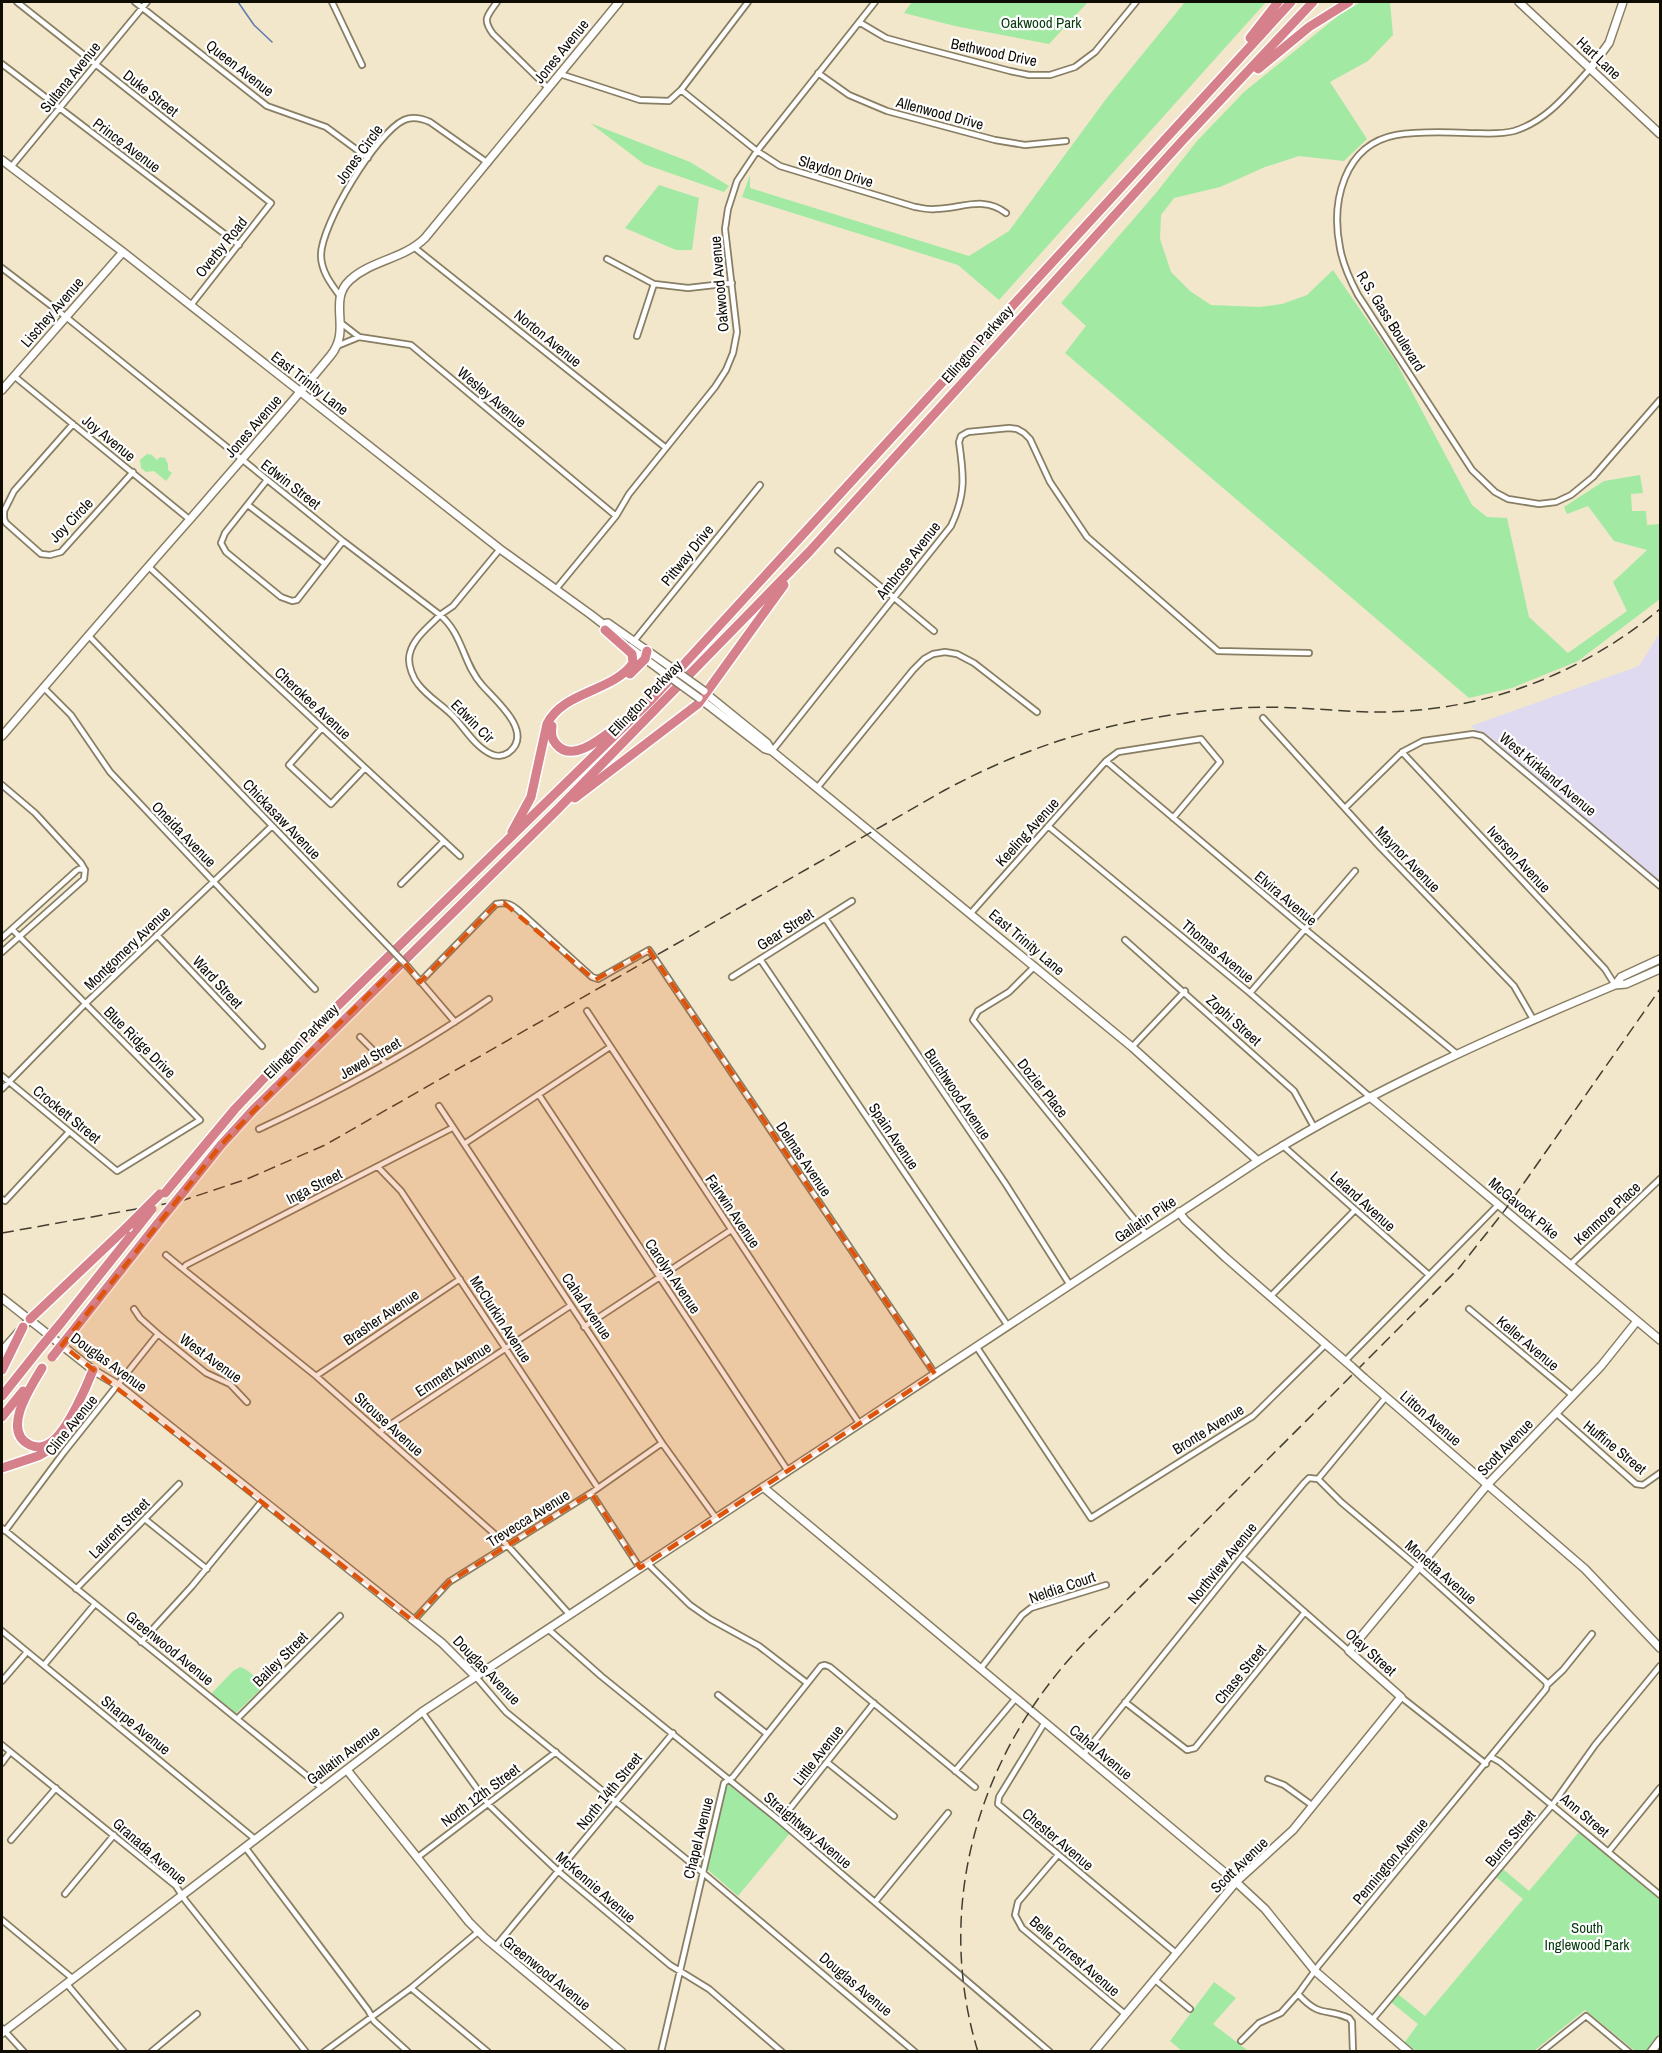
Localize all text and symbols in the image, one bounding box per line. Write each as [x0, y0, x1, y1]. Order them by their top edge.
park label: Oakwood Park [1001, 12, 1082, 33]
street label: Jones Avenue [529, 14, 594, 88]
street label: Hart Lane [1572, 32, 1626, 84]
street label: Bethwood Drive [949, 33, 1039, 71]
street label: Queen Avenue [202, 35, 279, 101]
street label: Sultana Avenue [35, 37, 105, 117]
street label: Duke Street [119, 65, 184, 122]
street label: Allenwood Drive [893, 91, 986, 135]
street label: Prince Avenue [89, 113, 165, 177]
street label: Jones Circle [330, 120, 388, 188]
street label: Slaydon Drive [796, 150, 876, 192]
street label: Overby Road [190, 212, 252, 282]
street label: Oakwood Avenue [704, 235, 734, 333]
street label: R.S. Gass Boulevard [1352, 267, 1430, 375]
street label: Lischey Avenue [16, 272, 88, 352]
street label: Ellington Parkway [936, 300, 1018, 388]
street label: Norton Avenue [510, 304, 586, 372]
street label: East Trinity Lane [267, 346, 353, 420]
street label: Wesley Avenue [453, 362, 531, 432]
street label: Jones Avenue [220, 390, 286, 462]
street label: Joy Avenue [78, 410, 140, 466]
street label: Edwin Street [257, 454, 326, 514]
street label: Joy Circle [44, 493, 98, 547]
street label: Ambrose Avenue [870, 517, 945, 604]
street label: Pittway Drive [656, 520, 718, 590]
street label: Ellington Parkway [603, 655, 687, 741]
street label: Cherokee Avenue [270, 662, 356, 744]
street label: Edwin Cir [446, 694, 500, 748]
street label: West Kirkland Avenue [1495, 727, 1601, 821]
street label: Chickasaw Avenue [238, 774, 326, 864]
street label: Keeling Avenue [990, 793, 1064, 871]
street label: Oneida Avenue [147, 796, 221, 872]
street label: Maynor Avenue [1371, 821, 1445, 897]
street label: Iverson Avenue [1482, 821, 1556, 897]
street label: Elvira Avenue [1250, 866, 1322, 930]
street label: Montgomery Avenue [79, 901, 175, 995]
street label: Gear Street [753, 903, 818, 955]
street label: East Trinity Lane [985, 904, 1069, 980]
street label: Thomas Avenue [1177, 914, 1259, 988]
street label: Ward Street [188, 951, 248, 1013]
street label: Zophi Street [1202, 990, 1267, 1051]
street label: Ellington Parkway [259, 998, 344, 1083]
street label: Blue Ridge Drive [99, 1001, 181, 1083]
street label: Jewel Street [335, 1032, 405, 1084]
street label: Burchwood Avenue [920, 1044, 996, 1144]
street label: Dozier Place [1013, 1054, 1073, 1122]
street label: Crockett Street [29, 1080, 106, 1148]
street label: Spain Avenue [864, 1098, 924, 1174]
street label: Delmas Avenue [771, 1118, 837, 1201]
street label: Inga Street [282, 1163, 346, 1209]
street label: Leland Avenue [1326, 1166, 1400, 1236]
street label: Fairwin Avenue [701, 1170, 765, 1252]
street label: McGavock Pike [1484, 1172, 1564, 1244]
street label: Kenmore Place [1569, 1177, 1645, 1249]
street label: Gallatin Pike [1110, 1191, 1180, 1247]
street label: Carolyn Avenue [640, 1234, 706, 1318]
street label: Cahal Avenue [557, 1268, 617, 1344]
street label: McClurkin Avenue [465, 1272, 537, 1367]
street label: Brasher Avenue [339, 1284, 423, 1350]
street label: Keller Avenue [1492, 1311, 1564, 1375]
street label: Douglas Avenue [67, 1327, 151, 1397]
street label: West Avenue [176, 1328, 246, 1388]
street label: Emmett Avenue [411, 1337, 495, 1401]
street label: Litton Avenue [1396, 1385, 1466, 1451]
street label: Strouse Avenue [350, 1387, 428, 1461]
street label: Cline Avenue [40, 1390, 102, 1460]
street label: Bronte Avenue [1168, 1399, 1248, 1459]
street label: Scott Avenue [1472, 1414, 1538, 1480]
street label: Huffine Street [1579, 1415, 1651, 1479]
street label: Trevecca Avenue [482, 1484, 574, 1552]
street label: Laurent Street [84, 1493, 154, 1563]
street label: Northview Avenue [1182, 1518, 1262, 1608]
street label: Monetta Avenue [1401, 1535, 1481, 1609]
street label: Neldia Court [1026, 1566, 1099, 1608]
street label: Greenwood Avenue [121, 1606, 219, 1690]
street label: Otay Street [1341, 1623, 1402, 1681]
street label: Bailey Street [248, 1626, 313, 1691]
street label: Douglas Avenue [448, 1631, 526, 1710]
street label: Chase Street [1209, 1639, 1271, 1709]
street label: Sharpe Avenue [97, 1690, 175, 1760]
street label: Cahal Avenue [1065, 1719, 1137, 1785]
street label: Gallatin Avenue [302, 1720, 384, 1789]
street label: Little Avenue [788, 1720, 848, 1789]
street label: North 14th Street [571, 1748, 647, 1834]
street label: North 12th Street [436, 1758, 524, 1832]
street label: Straightway Avenue [759, 1787, 857, 1873]
street label: Ann Street [1555, 1788, 1614, 1842]
street label: Chapel Avenue [678, 1795, 718, 1881]
street label: Chester Avenue [1018, 1803, 1098, 1875]
street label: Burns Street [1480, 1805, 1540, 1871]
street label: Granada Avenue [108, 1813, 192, 1889]
street label: Pennington Avenue [1348, 1813, 1433, 1909]
street label: Scott Avenue [1206, 1832, 1272, 1898]
street label: McKennie Avenue [552, 1846, 641, 1928]
street label: Belle Forrest Avenue [1025, 1911, 1125, 2001]
park label: South Inglewood Park [1545, 1917, 1630, 1955]
street label: Greenwood Avenue [498, 1931, 596, 2015]
street label: Douglas Avenue [815, 1947, 897, 2021]

